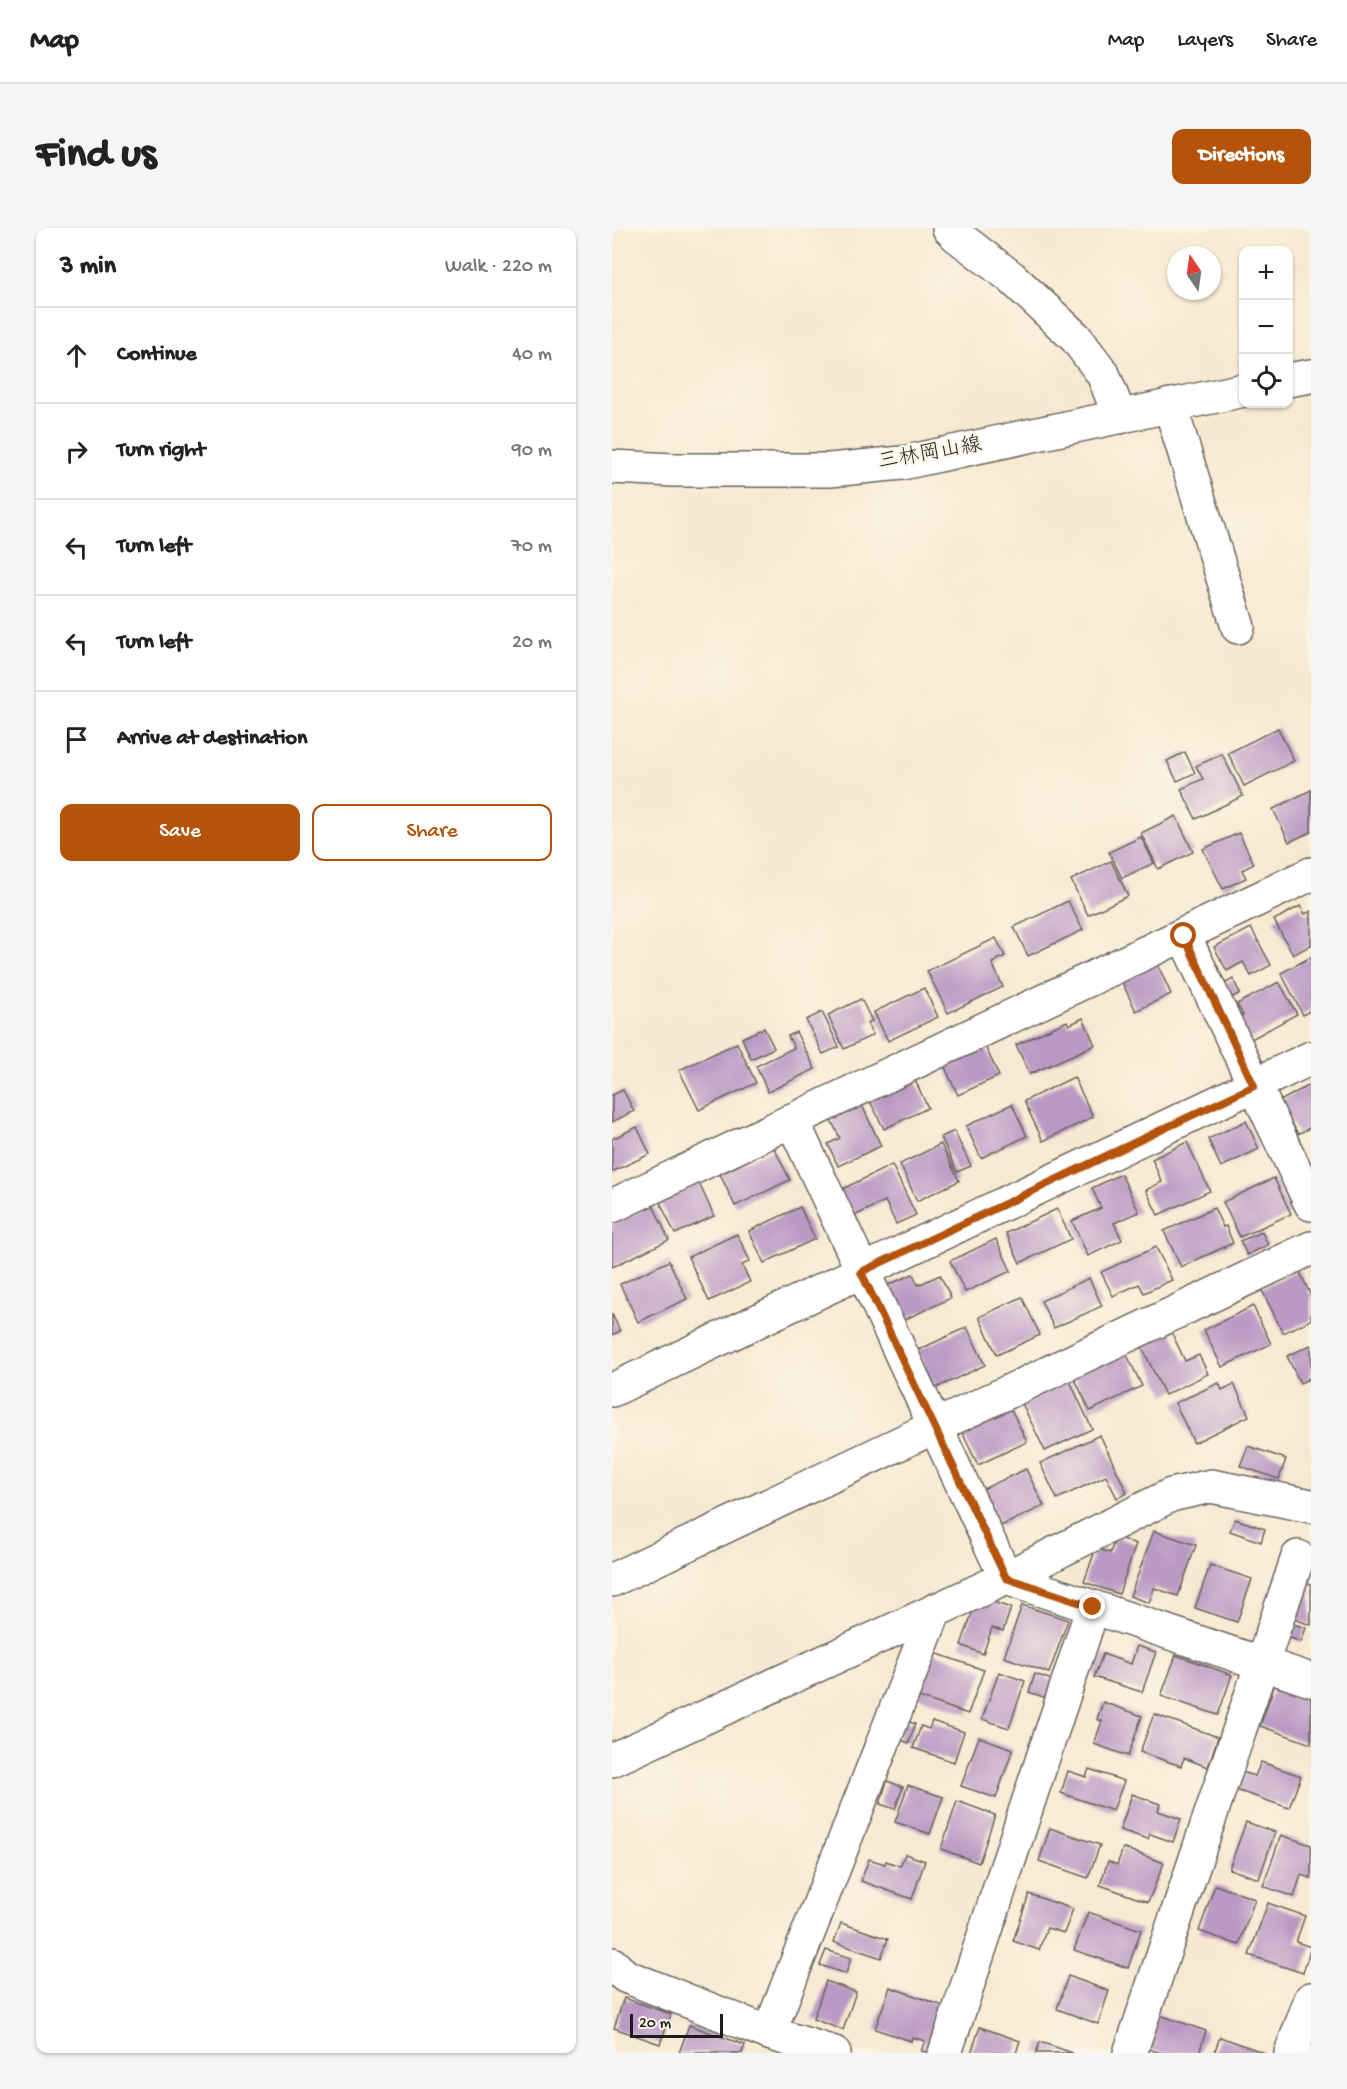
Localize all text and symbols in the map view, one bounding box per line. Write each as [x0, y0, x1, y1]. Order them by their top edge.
text: Map [30, 25, 79, 58]
text: Map [1108, 29, 1144, 54]
text: Layers [1177, 29, 1233, 54]
text: Share [1266, 29, 1317, 54]
button: Directions [1172, 129, 1311, 184]
text: Find us [36, 132, 156, 181]
north arrow [1167, 246, 1221, 300]
map controls [1239, 246, 1293, 408]
button: + [1239, 246, 1293, 300]
text: 3 min [60, 252, 116, 283]
text: Walk · 220 m [445, 256, 552, 279]
button: − [1239, 300, 1293, 354]
icon: ahead [60, 339, 93, 372]
text: Continue [117, 342, 197, 368]
text: 40 m [512, 344, 552, 367]
button: locate [1239, 354, 1293, 408]
street label: 三林岡山線 [876, 433, 984, 476]
icon: right [60, 435, 93, 468]
text: Turn right [117, 438, 205, 464]
text: 90 m [512, 440, 552, 463]
icon: left [60, 531, 93, 564]
text: Turn left [117, 534, 191, 560]
text: 70 m [511, 536, 552, 559]
icon: left [60, 627, 93, 660]
text: Turn left [117, 630, 191, 656]
text: 20 m [512, 632, 552, 655]
icon: arrive [60, 723, 93, 756]
text: Arrive at destination [117, 726, 307, 752]
button: Save [60, 804, 300, 861]
button: Share [312, 804, 552, 861]
route start [1170, 922, 1196, 948]
route end [1079, 1593, 1105, 1619]
scale bar [630, 2011, 723, 2038]
text: 20 m [639, 2015, 671, 2034]

